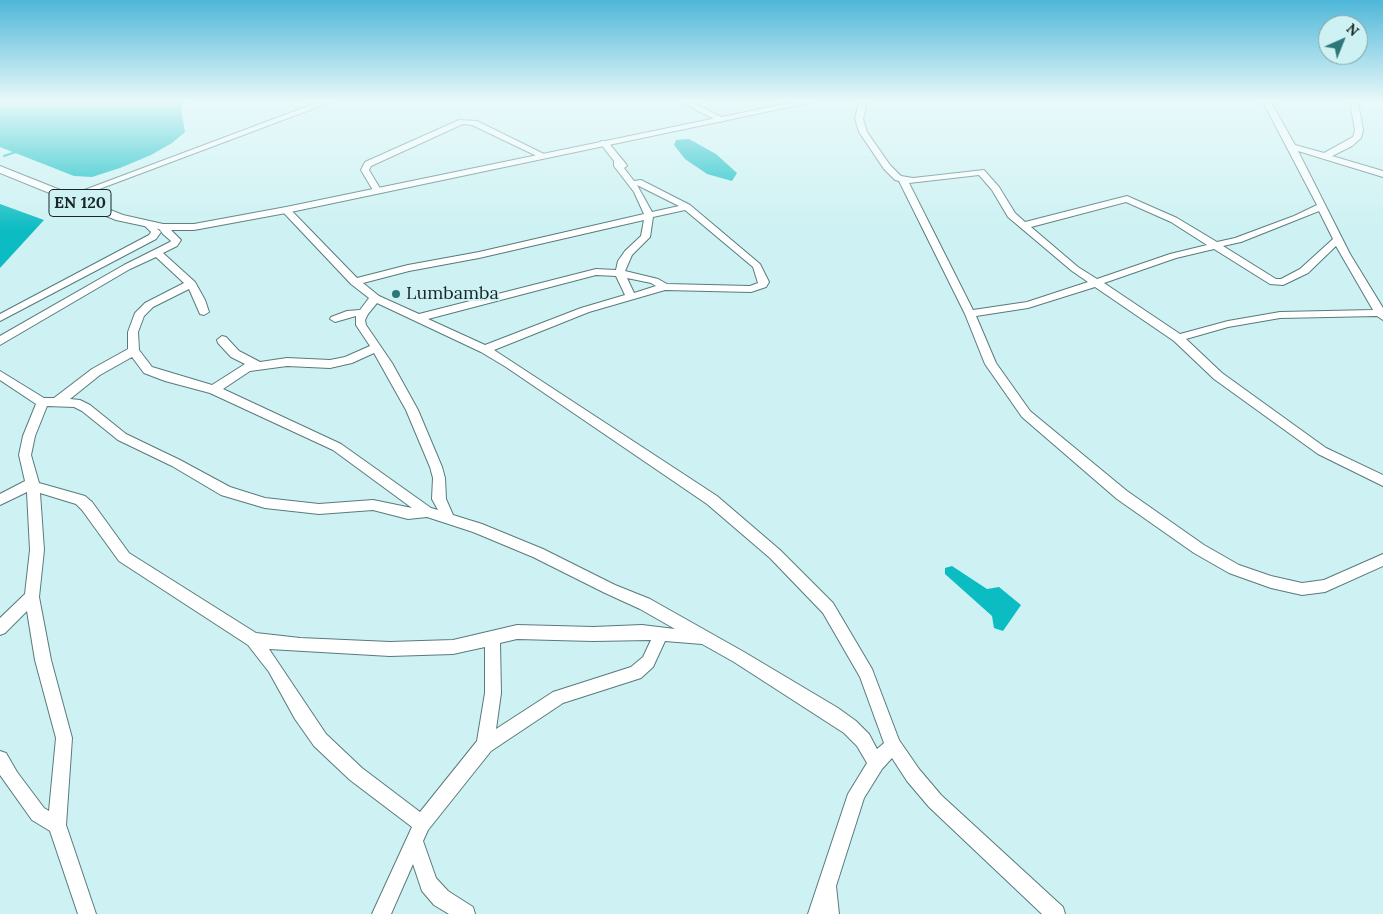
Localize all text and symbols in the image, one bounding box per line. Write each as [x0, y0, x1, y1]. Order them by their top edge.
north arrow [1318, 15, 1368, 65]
text: N [1343, 20, 1363, 40]
road number: EN 120 [49, 190, 111, 217]
place label: Lumbamba [406, 283, 499, 305]
marker: Lumbamba [390, 288, 402, 300]

